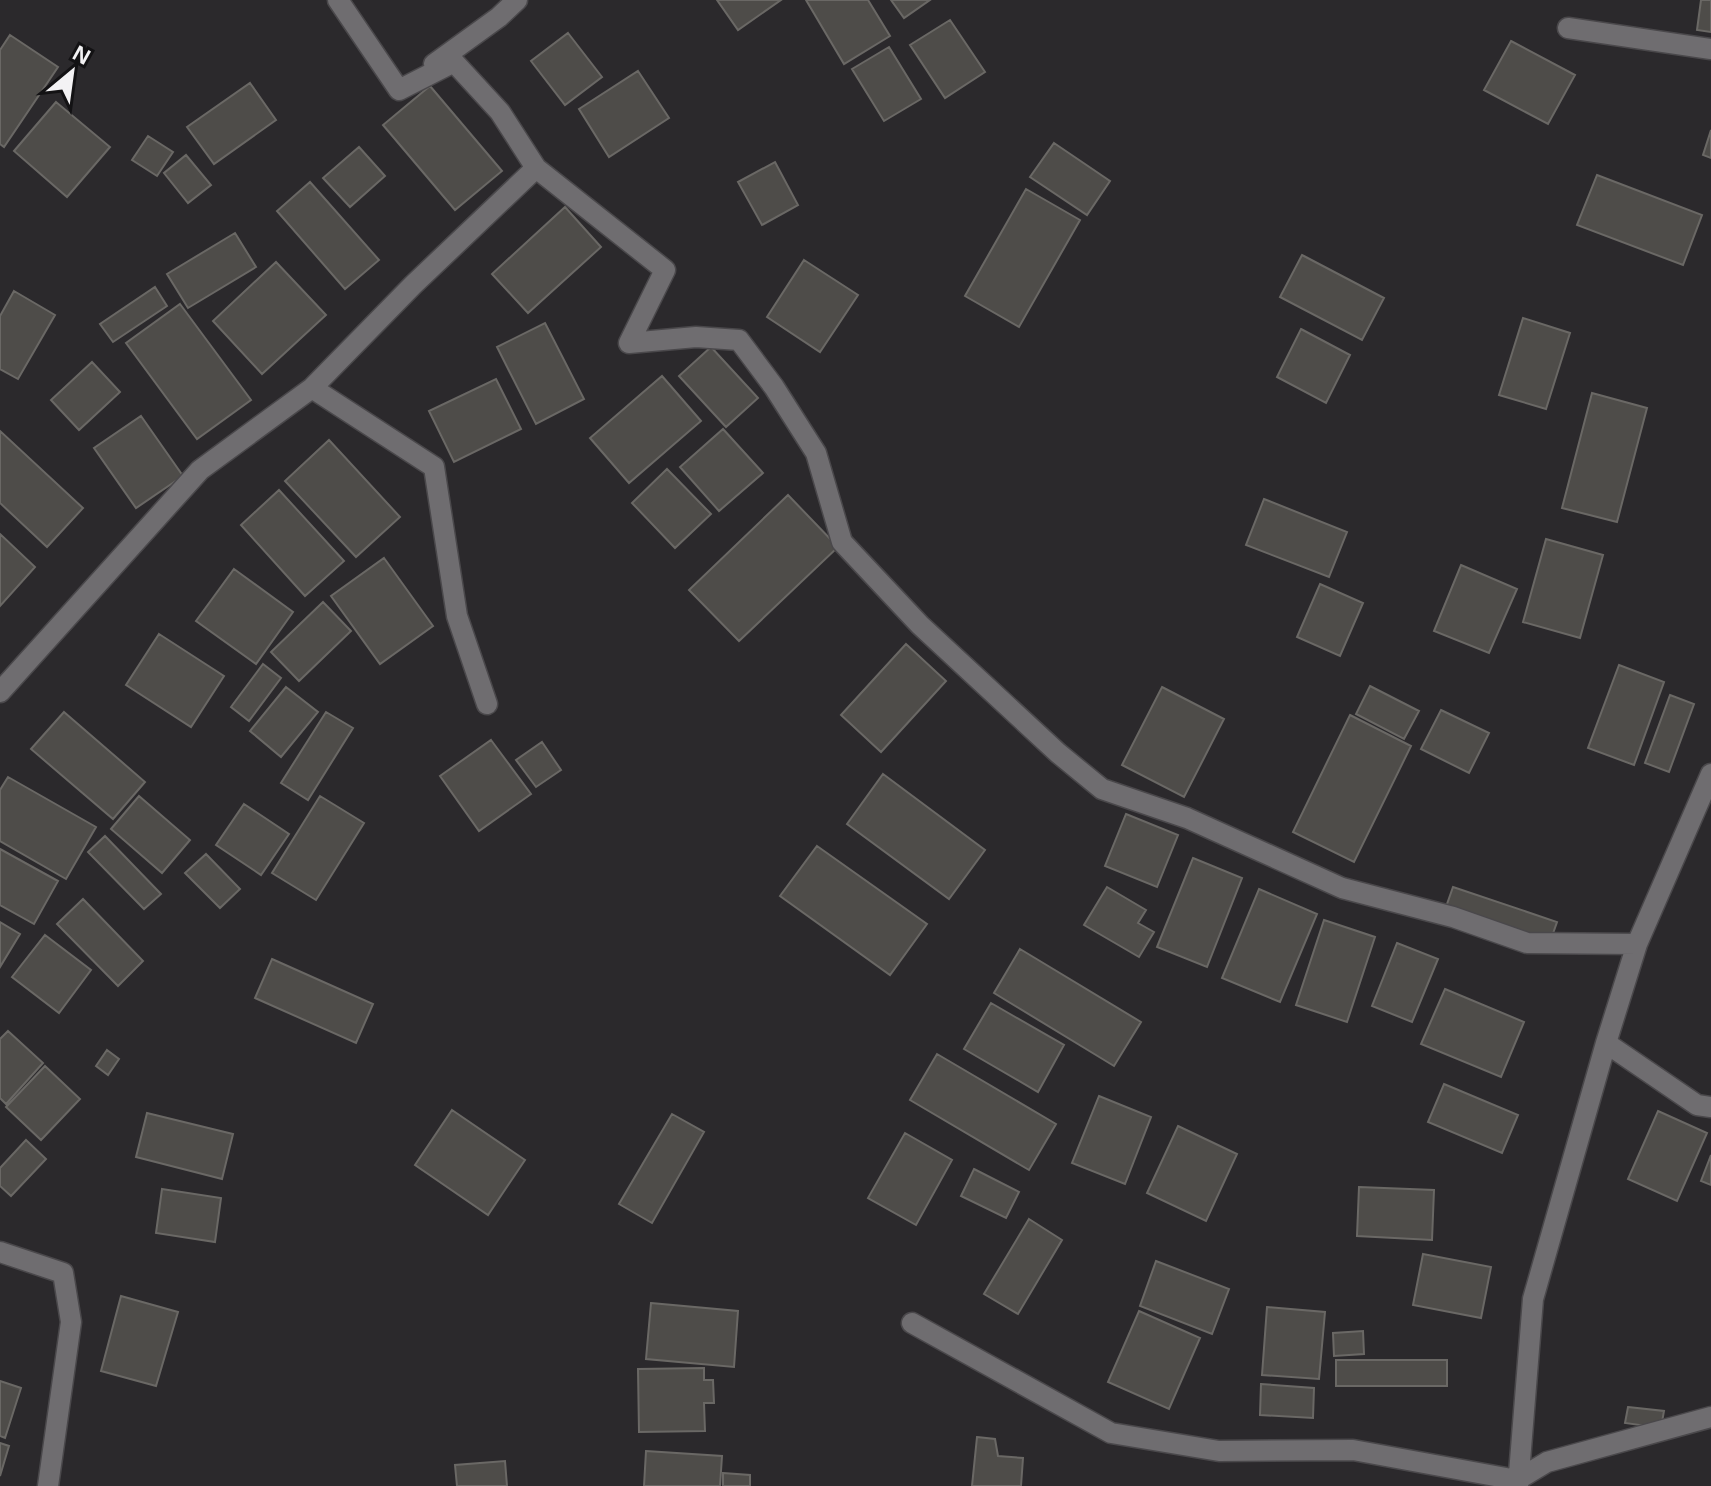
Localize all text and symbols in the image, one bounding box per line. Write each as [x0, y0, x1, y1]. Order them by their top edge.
north arrow [32, 32, 112, 112]
text: N [68, 40, 94, 70]

